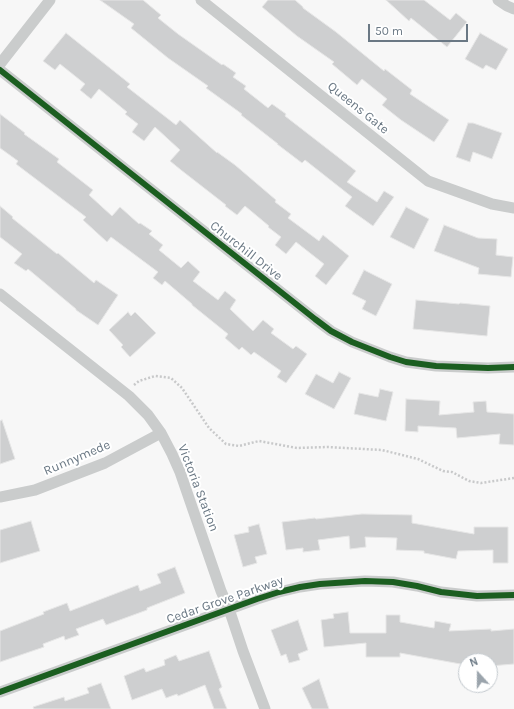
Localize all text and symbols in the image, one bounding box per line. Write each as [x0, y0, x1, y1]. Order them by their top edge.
scale bar [370, 16, 470, 42]
text: 50 m [375, 24, 403, 38]
street label: Queens Gate [324, 78, 392, 138]
street label: Churchill Drive [207, 218, 285, 284]
street label: Runnymede [41, 437, 113, 479]
street label: Victoria Station [174, 442, 222, 534]
street label: Cedar Grove Parkway [164, 573, 286, 627]
north arrow [458, 653, 498, 693]
text: N [468, 655, 480, 670]

